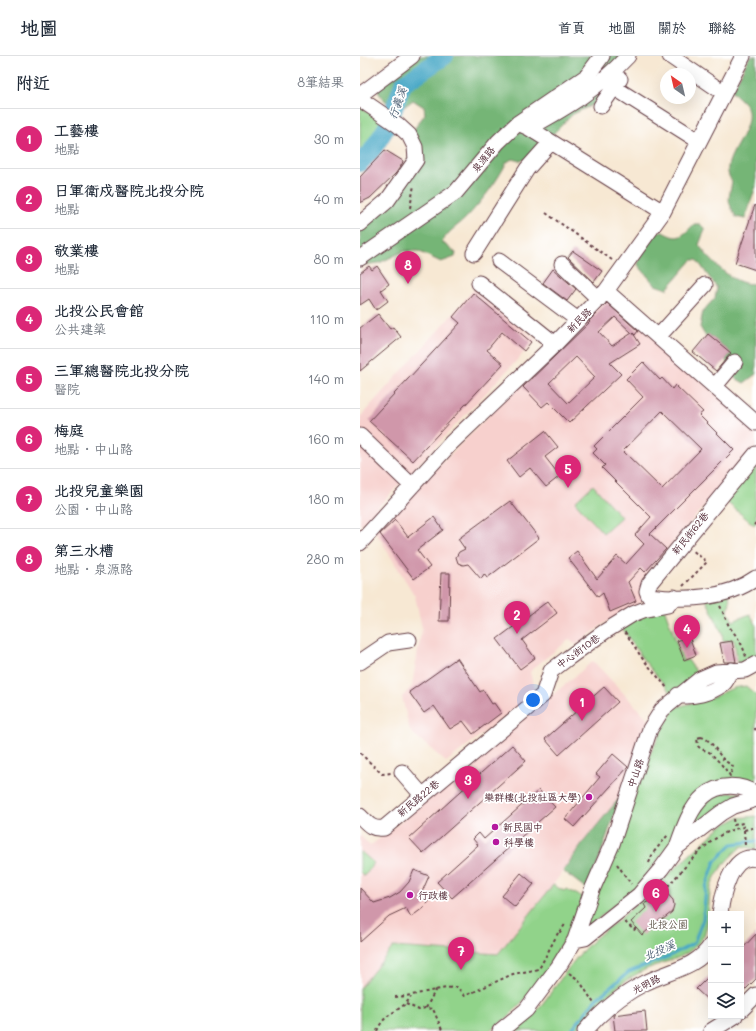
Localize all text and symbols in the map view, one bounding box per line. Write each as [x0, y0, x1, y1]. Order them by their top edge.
text: 地圖 [20, 15, 58, 40]
text: 首頁 [558, 18, 586, 37]
text: 地圖 [608, 18, 636, 37]
text: 關於 [658, 18, 686, 37]
text: 聯絡 [708, 18, 736, 37]
north arrow [660, 68, 696, 104]
text: 附近 [16, 71, 50, 93]
text: 8筆結果 [297, 73, 344, 90]
water label: 行義溪 [384, 84, 410, 121]
text: 工藝樓 [54, 120, 99, 140]
text: 1 [26, 130, 32, 147]
text: 30 m [314, 130, 344, 147]
text: 地點 [54, 140, 80, 157]
street label: 泉源路 [468, 143, 498, 175]
text: 日軍衛戍醫院北投分院 [54, 180, 204, 200]
text: 2 [25, 190, 33, 207]
text: 40 m [314, 190, 344, 207]
text: 地點 [54, 200, 80, 217]
text: 敬業樓 [54, 240, 99, 260]
text: 3 [25, 250, 33, 267]
text: 80 m [314, 250, 344, 267]
pin: 8 [395, 251, 421, 284]
text: 地點 [54, 260, 80, 277]
text: 北投公民會館 [54, 300, 144, 320]
street label: 新民路 [563, 304, 595, 336]
text: 4 [25, 310, 33, 327]
text: 110 m [310, 310, 344, 327]
text: 公共建築 [54, 320, 106, 337]
text: 三軍總醫院北投分院 [54, 360, 189, 380]
text: 5 [25, 370, 33, 387]
text: 140 m [308, 370, 344, 387]
text: 醫院 [54, 380, 80, 397]
text: 梅庭 [54, 420, 84, 440]
text: 6 [25, 430, 33, 447]
text: 160 m [308, 430, 344, 447]
text: 地點 · 中山路 [54, 440, 133, 457]
pin: 5 [555, 455, 581, 488]
text: 北投兒童樂園 [54, 480, 144, 500]
text: 7 [25, 490, 33, 507]
text: 180 m [308, 490, 344, 507]
text: 公園 · 中山路 [54, 500, 133, 517]
street label: 新民街62巷 [668, 508, 712, 557]
text: 第三水槽 [54, 540, 114, 560]
text: 8 [25, 550, 33, 567]
text: 280 m [306, 550, 344, 567]
text: 地點 · 泉源路 [54, 560, 133, 577]
pin: 2 [504, 601, 530, 634]
pin: 4 [674, 615, 700, 648]
street label: 中心街10巷 [553, 630, 603, 672]
pin: 1 [569, 688, 595, 721]
your location [523, 690, 543, 710]
street label: 中山路 [623, 757, 647, 789]
pin: 3 [455, 766, 481, 799]
street label: 新民路22巷 [394, 776, 443, 820]
place label: 樂群樓(北投社區大學) [484, 790, 581, 804]
marker: 樂群樓(北投社區大學) [584, 792, 594, 802]
place label: 新民國中 [503, 820, 543, 834]
marker: 新民國中 [490, 822, 500, 832]
place label: 科學樓 [504, 835, 534, 849]
marker: 科學樓 [491, 837, 501, 847]
pin: 6 [643, 879, 669, 912]
place label: 行政樓 [418, 888, 448, 902]
marker: 行政樓 [405, 890, 415, 900]
map controls [708, 911, 744, 1019]
button: + [708, 911, 744, 947]
park label: 北投公園 [648, 917, 688, 931]
water label: 北投溪 [641, 936, 678, 964]
pin: 7 [448, 937, 474, 970]
button: − [708, 947, 744, 983]
street label: 光明路 [629, 971, 663, 997]
button: layers [708, 983, 744, 1019]

